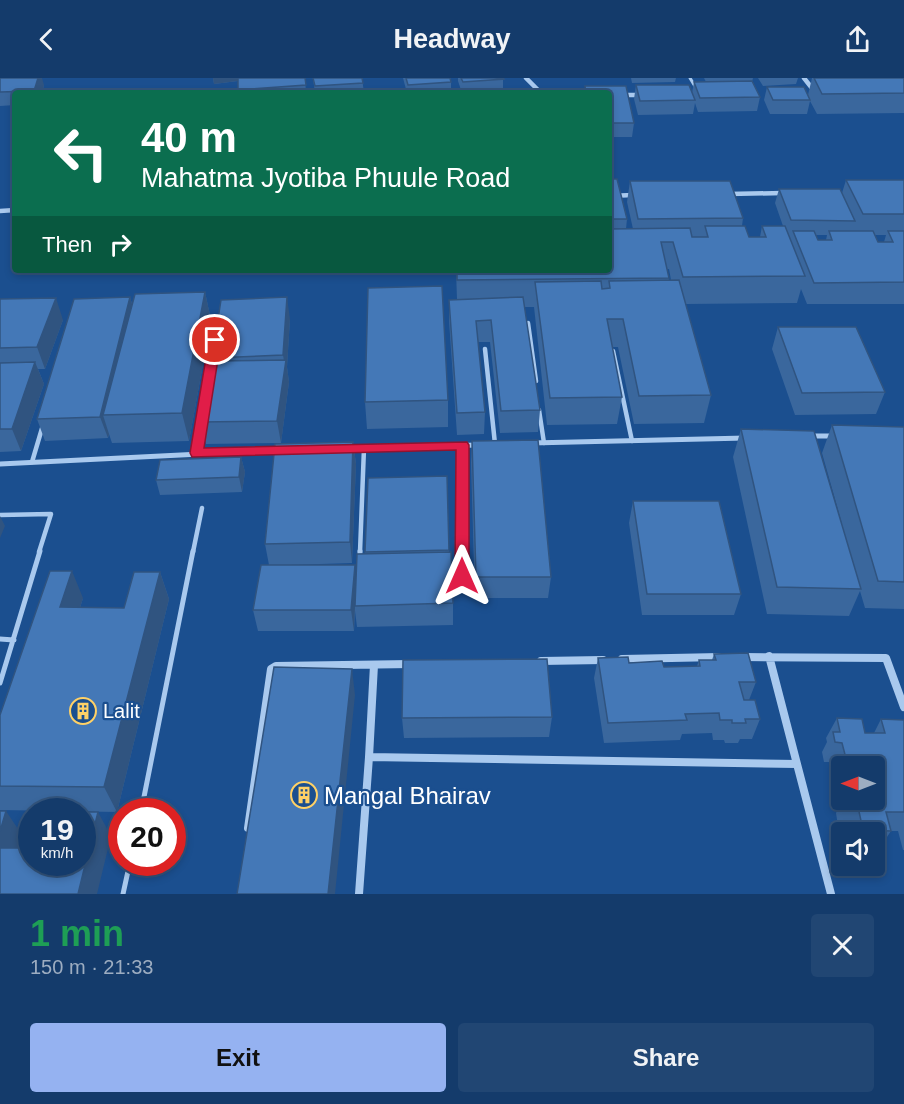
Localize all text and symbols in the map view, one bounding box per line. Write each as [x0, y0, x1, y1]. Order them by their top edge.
icon: back [30, 23, 63, 56]
icon: share [841, 23, 874, 56]
text: Headway [393, 24, 511, 54]
icon: left [42, 114, 120, 192]
text: 40 m [141, 114, 237, 161]
text: Mahatma Jyotiba Phuule Road [141, 163, 510, 193]
icon: right [104, 228, 137, 261]
text: Then [42, 232, 92, 257]
pin [189, 314, 240, 365]
icon: arrive [198, 323, 231, 356]
position arrow [430, 544, 494, 608]
building icon: Lalit [68, 696, 98, 726]
place label: Lalit [103, 700, 140, 722]
north arrow [831, 756, 885, 810]
map controls [831, 756, 885, 876]
building icon: Mangal Bhairav [289, 780, 319, 810]
place label: Mangal Bhairav [324, 782, 491, 809]
speed limit sign: 20 [108, 798, 186, 876]
text: 19 [40, 813, 74, 846]
button: sound [831, 822, 885, 876]
text: km/h [41, 844, 73, 861]
text: 1 min [30, 913, 124, 954]
button: close [811, 914, 874, 977]
text: 150 m · 21:33 [30, 956, 153, 978]
button: Exit [30, 1023, 446, 1092]
button: Share [458, 1023, 874, 1092]

